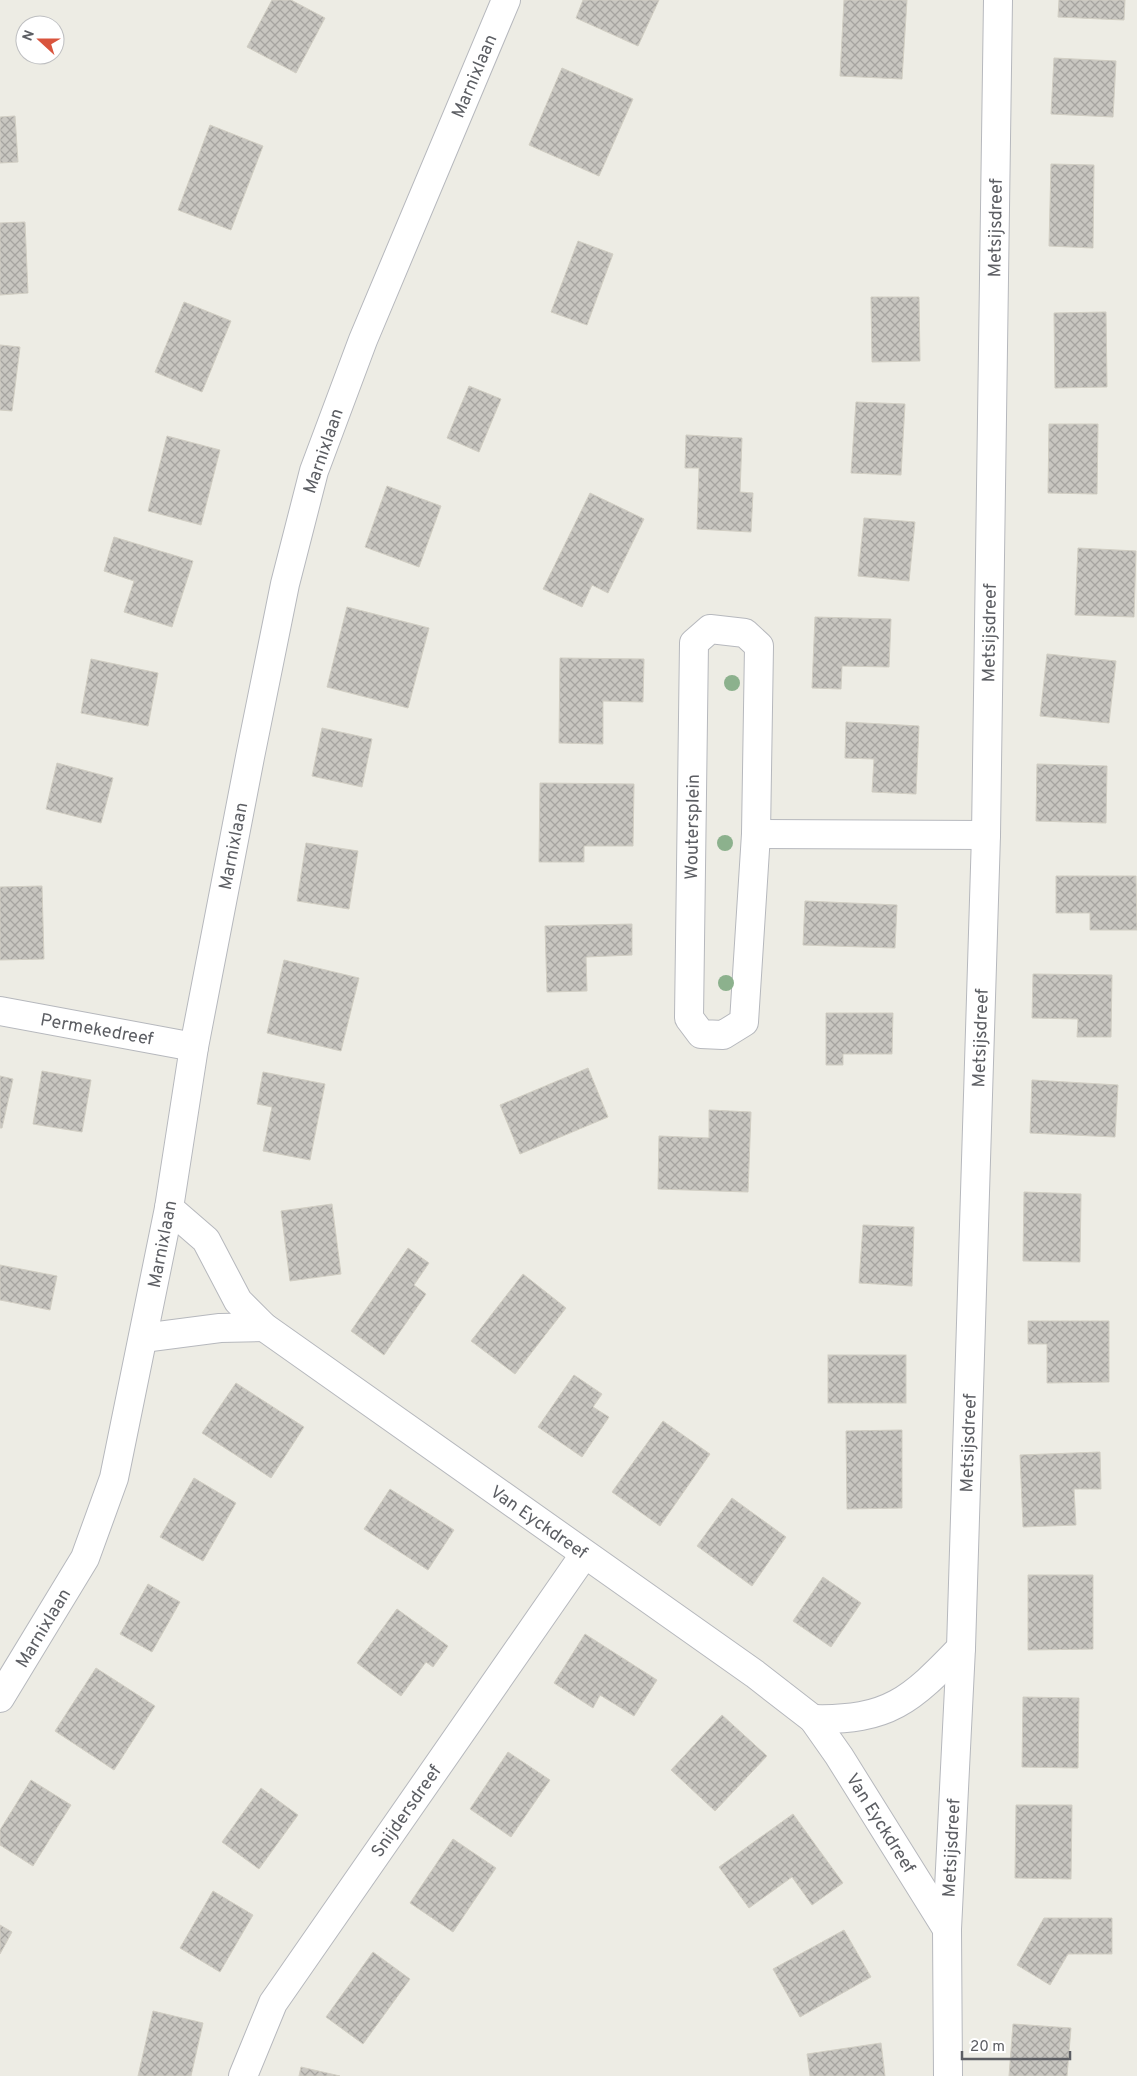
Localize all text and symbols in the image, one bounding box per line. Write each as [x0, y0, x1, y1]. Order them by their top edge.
north arrow [15, 15, 65, 65]
text: N [20, 28, 39, 44]
street label: Marnixlaan [447, 31, 503, 122]
street label: Metsijsdreef [984, 178, 1009, 278]
street label: Marnixlaan [299, 406, 350, 497]
street label: Metsijsdreef [978, 583, 1003, 683]
street label: Woutersplein [681, 774, 706, 880]
street label: Marnixlaan [215, 801, 254, 892]
street label: Metsijsdreef [968, 988, 995, 1088]
street label: Permekedreef [38, 1009, 155, 1052]
street label: Marnixlaan [144, 1199, 183, 1290]
street label: Metsijsdreef [956, 1393, 983, 1493]
street label: Van Eyckdreef [485, 1481, 591, 1565]
street label: Marnixlaan [12, 1585, 77, 1673]
street label: Snijdersdreef [367, 1761, 448, 1863]
street label: Van Eyckdreef [840, 1769, 920, 1878]
street label: Metsijsdreef [938, 1798, 967, 1898]
scale bar [962, 2028, 1070, 2060]
text: 20 m [970, 2038, 1005, 2057]

